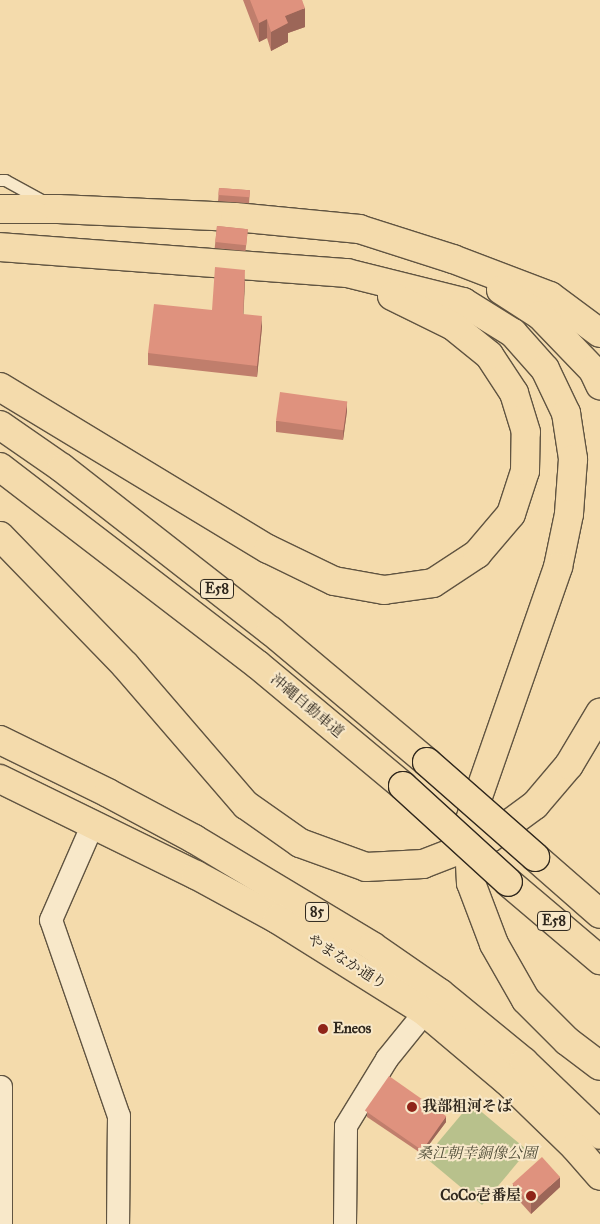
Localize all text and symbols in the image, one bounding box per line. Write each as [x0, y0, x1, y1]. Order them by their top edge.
road number: E58 [200, 578, 234, 600]
street label: 沖縄自動車道 [267, 670, 347, 742]
road number: 85 [304, 900, 330, 924]
road number: E58 [536, 909, 572, 932]
street label: やまなか通り [304, 931, 390, 993]
place label: Eneos [333, 1020, 371, 1038]
marker: Eneos [317, 1023, 329, 1035]
place label: 我部祖河そば [422, 1098, 512, 1116]
marker: 我部祖河そば [406, 1101, 418, 1113]
park label: 桑江朝幸銅像公園 [417, 1145, 537, 1163]
place label: CoCo壱番屋 [440, 1187, 521, 1205]
marker: CoCo壱番屋 [525, 1190, 537, 1202]

